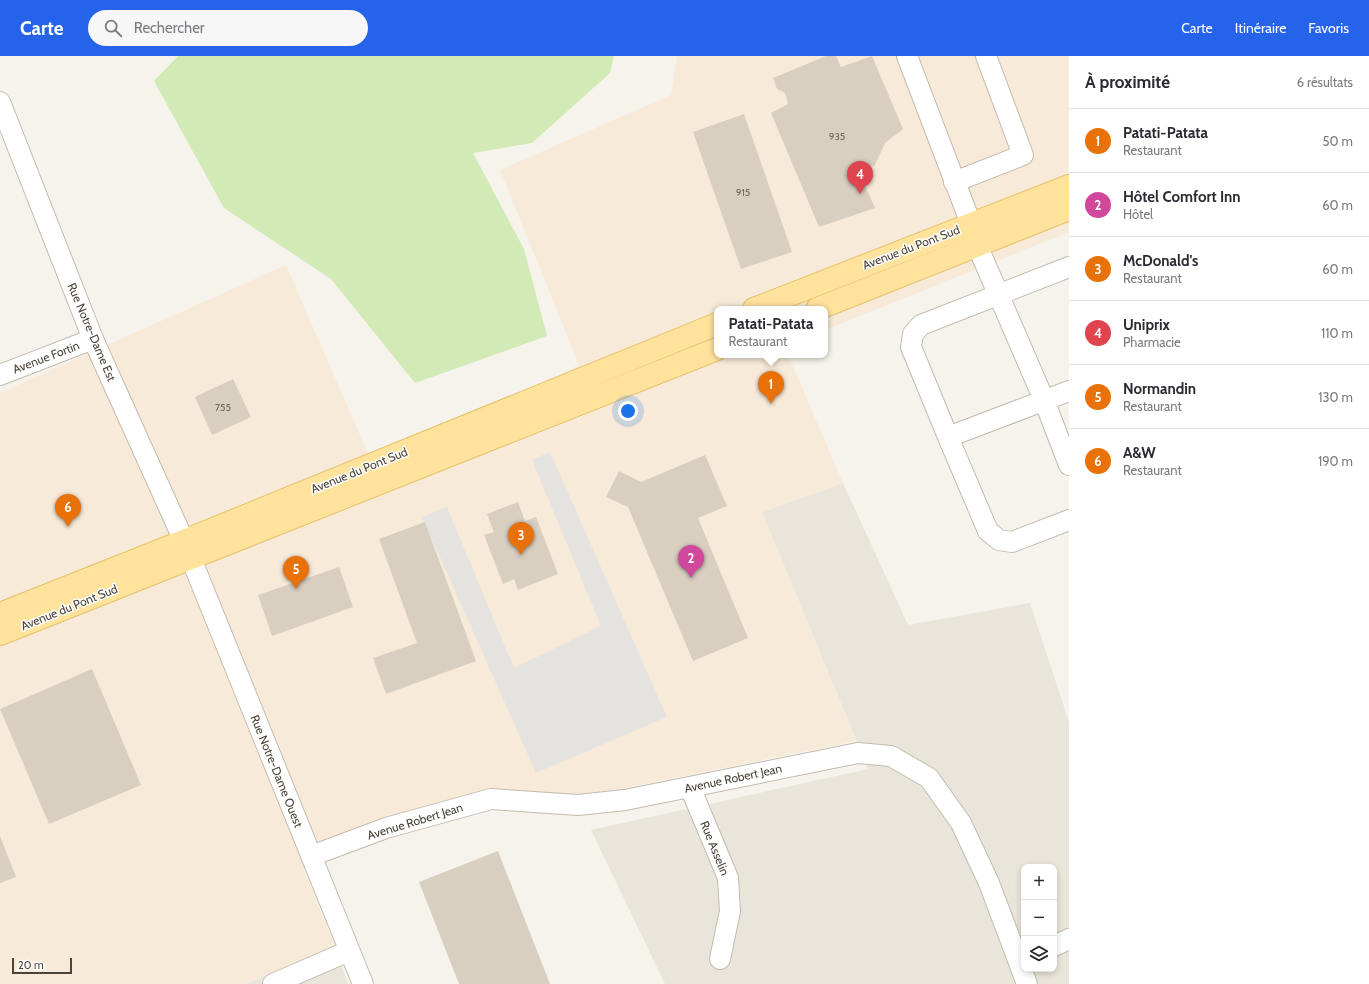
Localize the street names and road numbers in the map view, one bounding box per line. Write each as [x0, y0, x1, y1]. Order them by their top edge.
street label: Avenue du Pont Sud [860, 222, 962, 272]
street label: Rue Notre-Dame Est [65, 281, 119, 383]
street label: Avenue Fortin [11, 337, 82, 377]
street label: Avenue du Pont Sud [308, 444, 410, 496]
street label: Avenue du Pont Sud [18, 581, 120, 633]
street label: Rue Notre-Dame Ouest [248, 712, 306, 830]
street label: Avenue Robert Jean [683, 760, 783, 796]
street label: Avenue Robert Jean [365, 799, 465, 843]
street label: Rue Asselin [697, 818, 733, 878]

